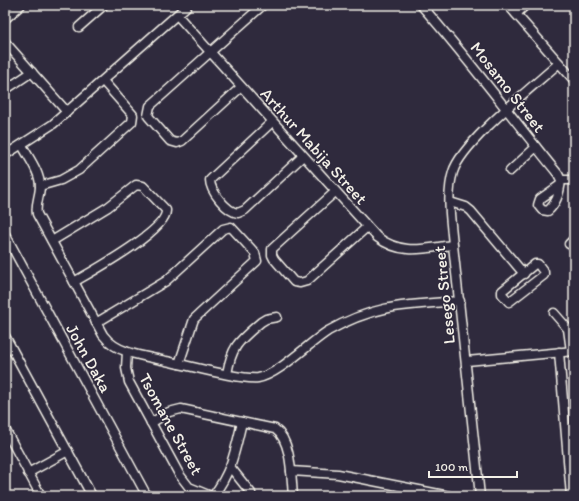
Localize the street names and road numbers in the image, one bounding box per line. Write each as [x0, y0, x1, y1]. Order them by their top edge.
street label: Mosamo Street [466, 38, 550, 137]
street label: Arthur Mabija Street [256, 84, 372, 208]
street label: Lesego Street [429, 244, 459, 345]
street label: John Daka [62, 320, 116, 396]
street label: Tsomane Street [135, 370, 207, 478]

